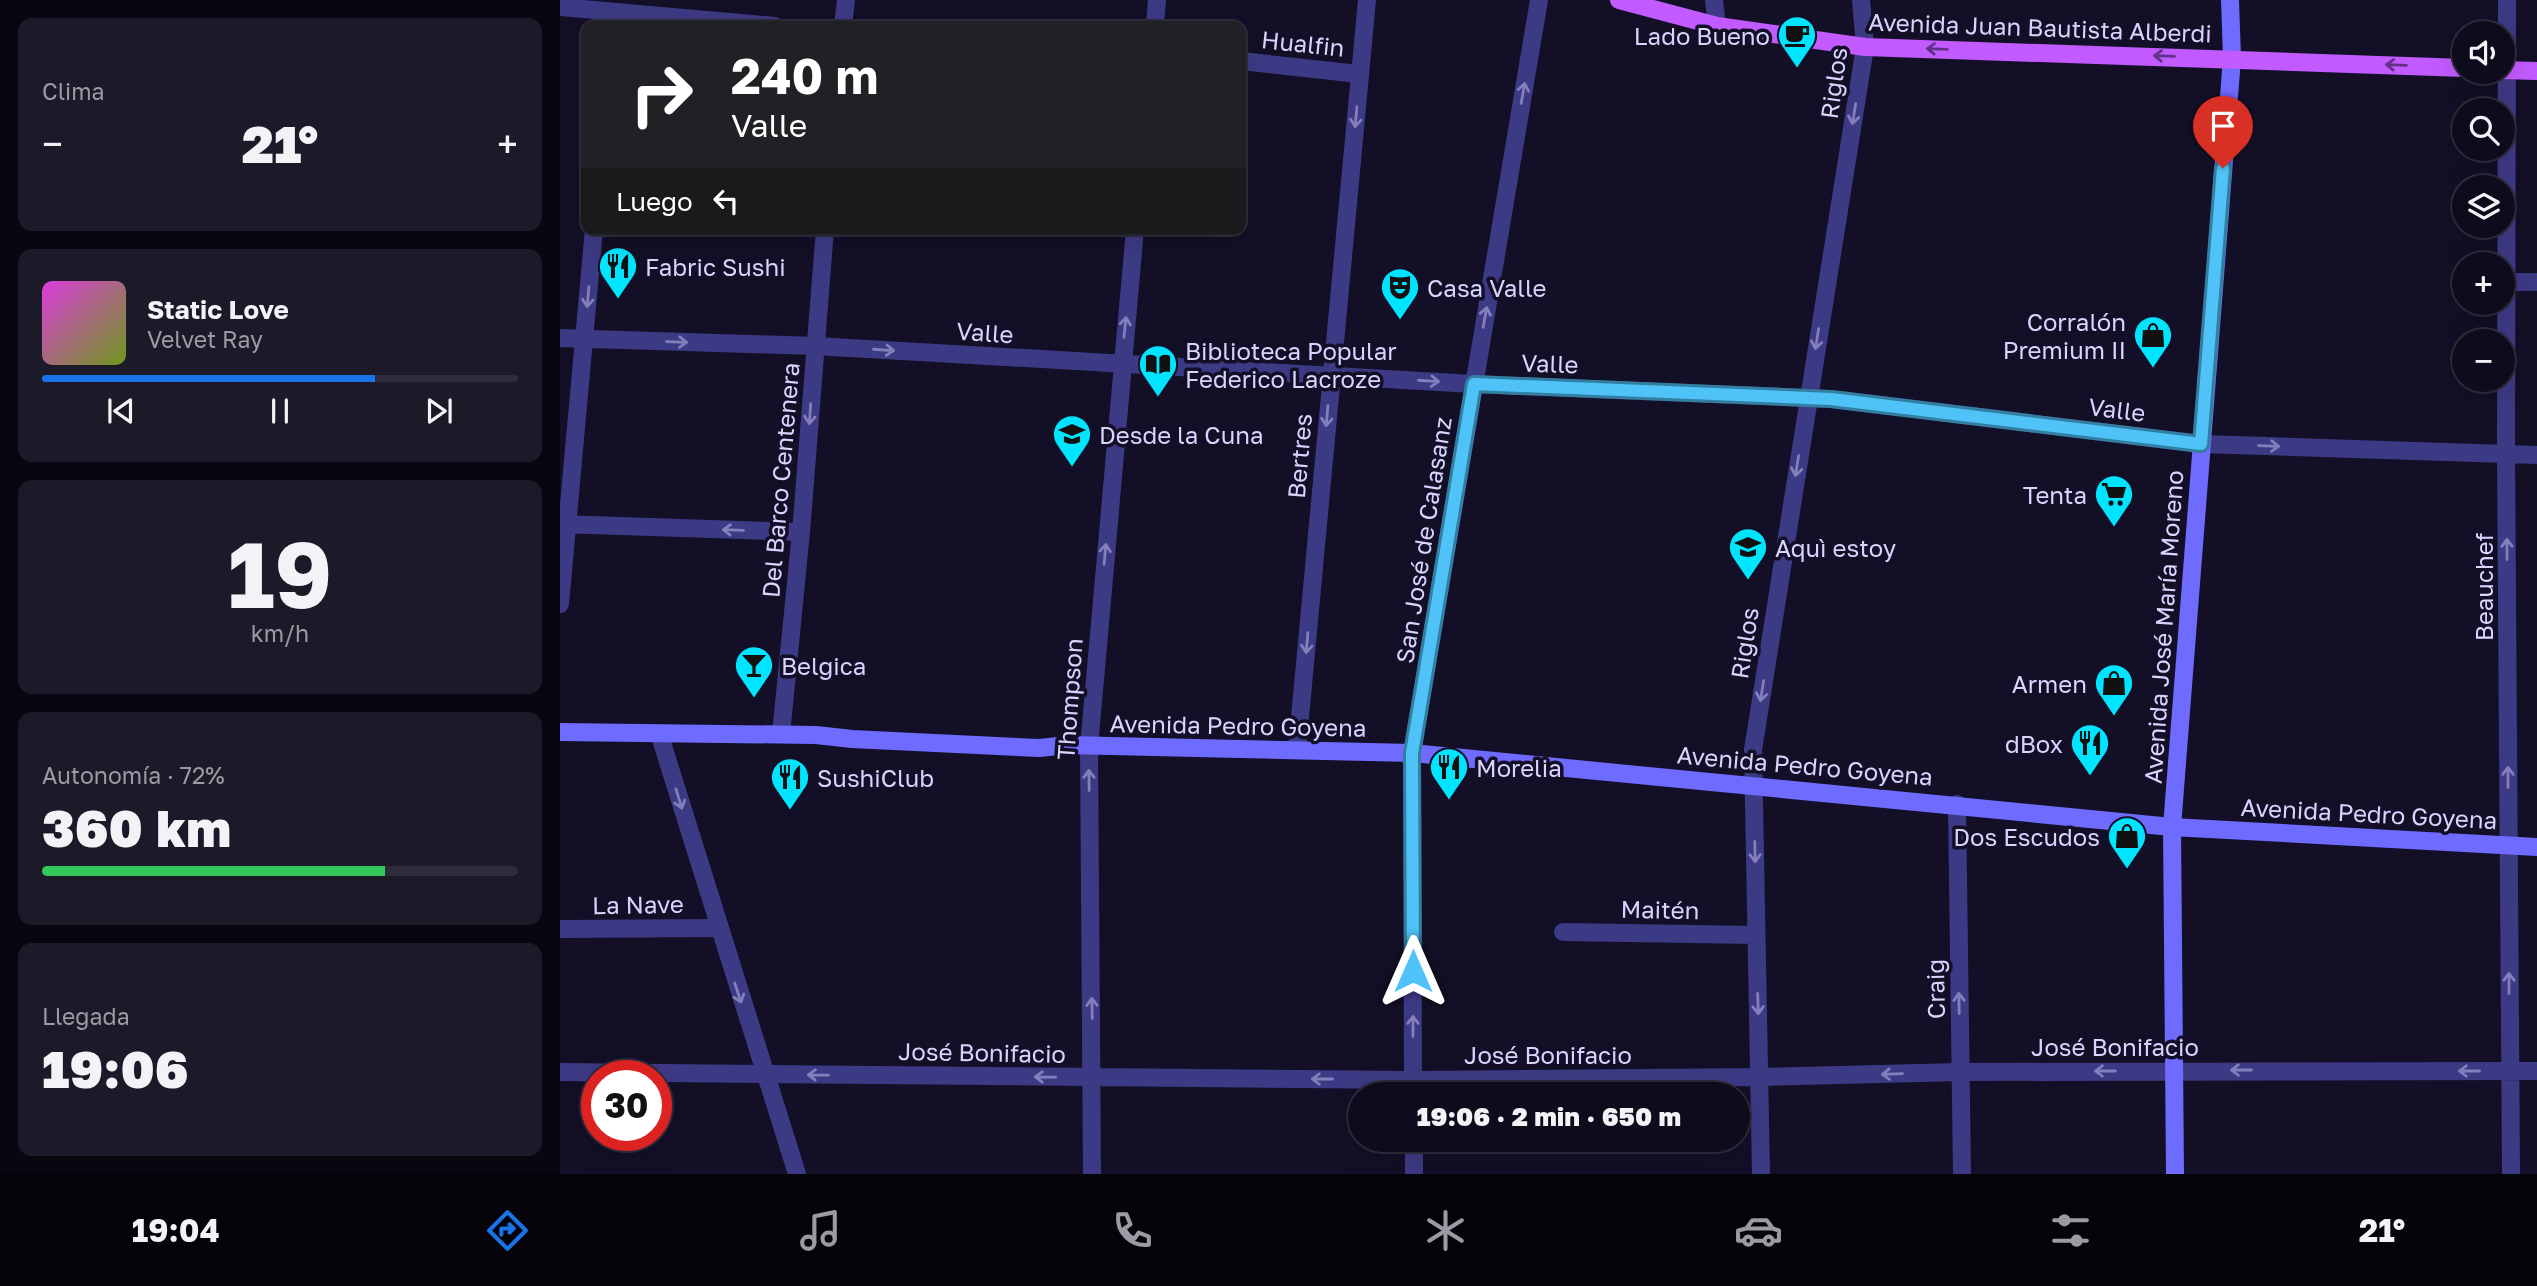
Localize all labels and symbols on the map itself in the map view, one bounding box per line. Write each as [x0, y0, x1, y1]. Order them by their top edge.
street label: Avenida Juan Bautista Alberdi [1868, 7, 2212, 47]
cafe icon: Lado Bueno [1776, 14, 1818, 69]
place label: Lado Bueno [1634, 21, 1770, 50]
street label: Hualfin [1260, 24, 1346, 62]
one-way arrow [1925, 43, 1948, 56]
street label: Riglos [1814, 45, 1852, 121]
one-way arrow [2153, 49, 2176, 62]
one-way arrow [2385, 59, 2408, 72]
one-way arrow [1517, 82, 1530, 105]
pin [2193, 96, 2253, 168]
one-way arrow [1847, 102, 1860, 125]
one-way arrow [1349, 105, 1362, 127]
restaurant icon: Fabric Sushi [597, 245, 639, 300]
place label: Fabric Sushi [645, 252, 786, 281]
theatre icon: Casa Valle [1379, 266, 1421, 321]
place label: Casa Valle [1427, 273, 1546, 302]
one-way arrow [581, 285, 594, 308]
one-way arrow [1479, 306, 1492, 329]
place label: Corralón Premium II [2003, 307, 2126, 364]
shop icon: Corralón Premium II [2132, 314, 2174, 369]
street label: Valle [955, 316, 1015, 348]
one-way arrow [1119, 316, 1132, 339]
one-way arrow [1810, 327, 1823, 350]
one-way arrow [665, 335, 688, 348]
place label: Biblioteca Popular Federico Lacroze [1185, 336, 1397, 393]
library icon: Biblioteca Popular Federico Lacroze [1137, 343, 1179, 398]
one-way arrow [872, 344, 894, 357]
street label: Valle [1521, 348, 1579, 378]
street label: Del Barco Centenera [755, 361, 805, 599]
one-way arrow [1417, 375, 1439, 388]
street label: Valle [2087, 391, 2147, 427]
one-way arrow [803, 402, 816, 425]
one-way arrow [1321, 405, 1334, 427]
street label: Bertres [1281, 412, 1317, 500]
school or university icon: Desde la Cuna [1051, 413, 1093, 468]
street label: San José de Calasanz [1389, 415, 1457, 665]
place label: Desde la Cuna [1099, 420, 1264, 449]
one-way arrow [2257, 440, 2280, 453]
one-way arrow [1790, 454, 1803, 477]
street label: Avenida José María Moreno [2138, 469, 2188, 785]
supermarket icon: Tenta [2093, 473, 2135, 528]
place label: Tenta [2023, 480, 2087, 509]
one-way arrow [722, 523, 745, 537]
school or university icon: Aquì estoy [1727, 526, 1769, 581]
place label: Aquì estoy [1775, 533, 1896, 562]
street label: Beauchef [2469, 533, 2498, 641]
one-way arrow [2500, 538, 2514, 561]
one-way arrow [1099, 543, 1112, 565]
street label: Riglos [1724, 605, 1764, 681]
one-way arrow [1300, 631, 1313, 654]
street label: Thompson [1050, 637, 1088, 761]
bar icon: Belgica [733, 644, 775, 699]
place label: Belgica [781, 651, 866, 680]
shop icon: Armen [2093, 662, 2135, 717]
place label: Armen [2012, 669, 2087, 698]
one-way arrow [1755, 679, 1768, 701]
street label: Avenida Pedro Goyena [1109, 708, 1367, 742]
restaurant icon: dBox [2069, 722, 2111, 777]
place label: dBox [2005, 729, 2063, 758]
street label: Avenida Pedro Goyena [1676, 739, 1934, 791]
restaurant icon: Morelia [1428, 746, 1470, 801]
place label: Morelia [1476, 753, 1562, 782]
restaurant icon: SushiClub [769, 756, 811, 811]
place label: SushiClub [817, 763, 934, 792]
one-way arrow [2501, 766, 2515, 789]
one-way arrow [1082, 769, 1096, 792]
one-way arrow [673, 788, 686, 810]
street label: Avenida Pedro Goyena [2240, 792, 2498, 834]
shop icon: Dos Escudos [2106, 815, 2148, 870]
place label: Dos Escudos [1953, 822, 2100, 851]
one-way arrow [1748, 841, 1762, 864]
street label: La Nave [592, 889, 684, 919]
street label: Maitén [1620, 894, 1700, 924]
position arrow [1376, 934, 1450, 1008]
street label: Craig [1920, 959, 1950, 1019]
one-way arrow [2502, 972, 2516, 995]
one-way arrow [733, 981, 746, 1003]
one-way arrow [1752, 992, 1765, 1015]
one-way arrow [1953, 992, 1966, 1015]
one-way arrow [1085, 997, 1099, 1020]
one-way arrow [1406, 1014, 1420, 1037]
street label: José Bonifacio [2031, 1032, 2199, 1061]
street label: José Bonifacio [898, 1036, 1066, 1068]
street label: José Bonifacio [1464, 1040, 1632, 1069]
speed limit sign: 30 [581, 1060, 672, 1151]
one-way arrow [2230, 1063, 2253, 1077]
one-way arrow [2094, 1064, 2117, 1078]
one-way arrow [2458, 1064, 2481, 1078]
one-way arrow [1881, 1067, 1904, 1080]
one-way arrow [806, 1068, 829, 1082]
one-way arrow [1034, 1070, 1057, 1084]
one-way arrow [1310, 1072, 1333, 1086]

